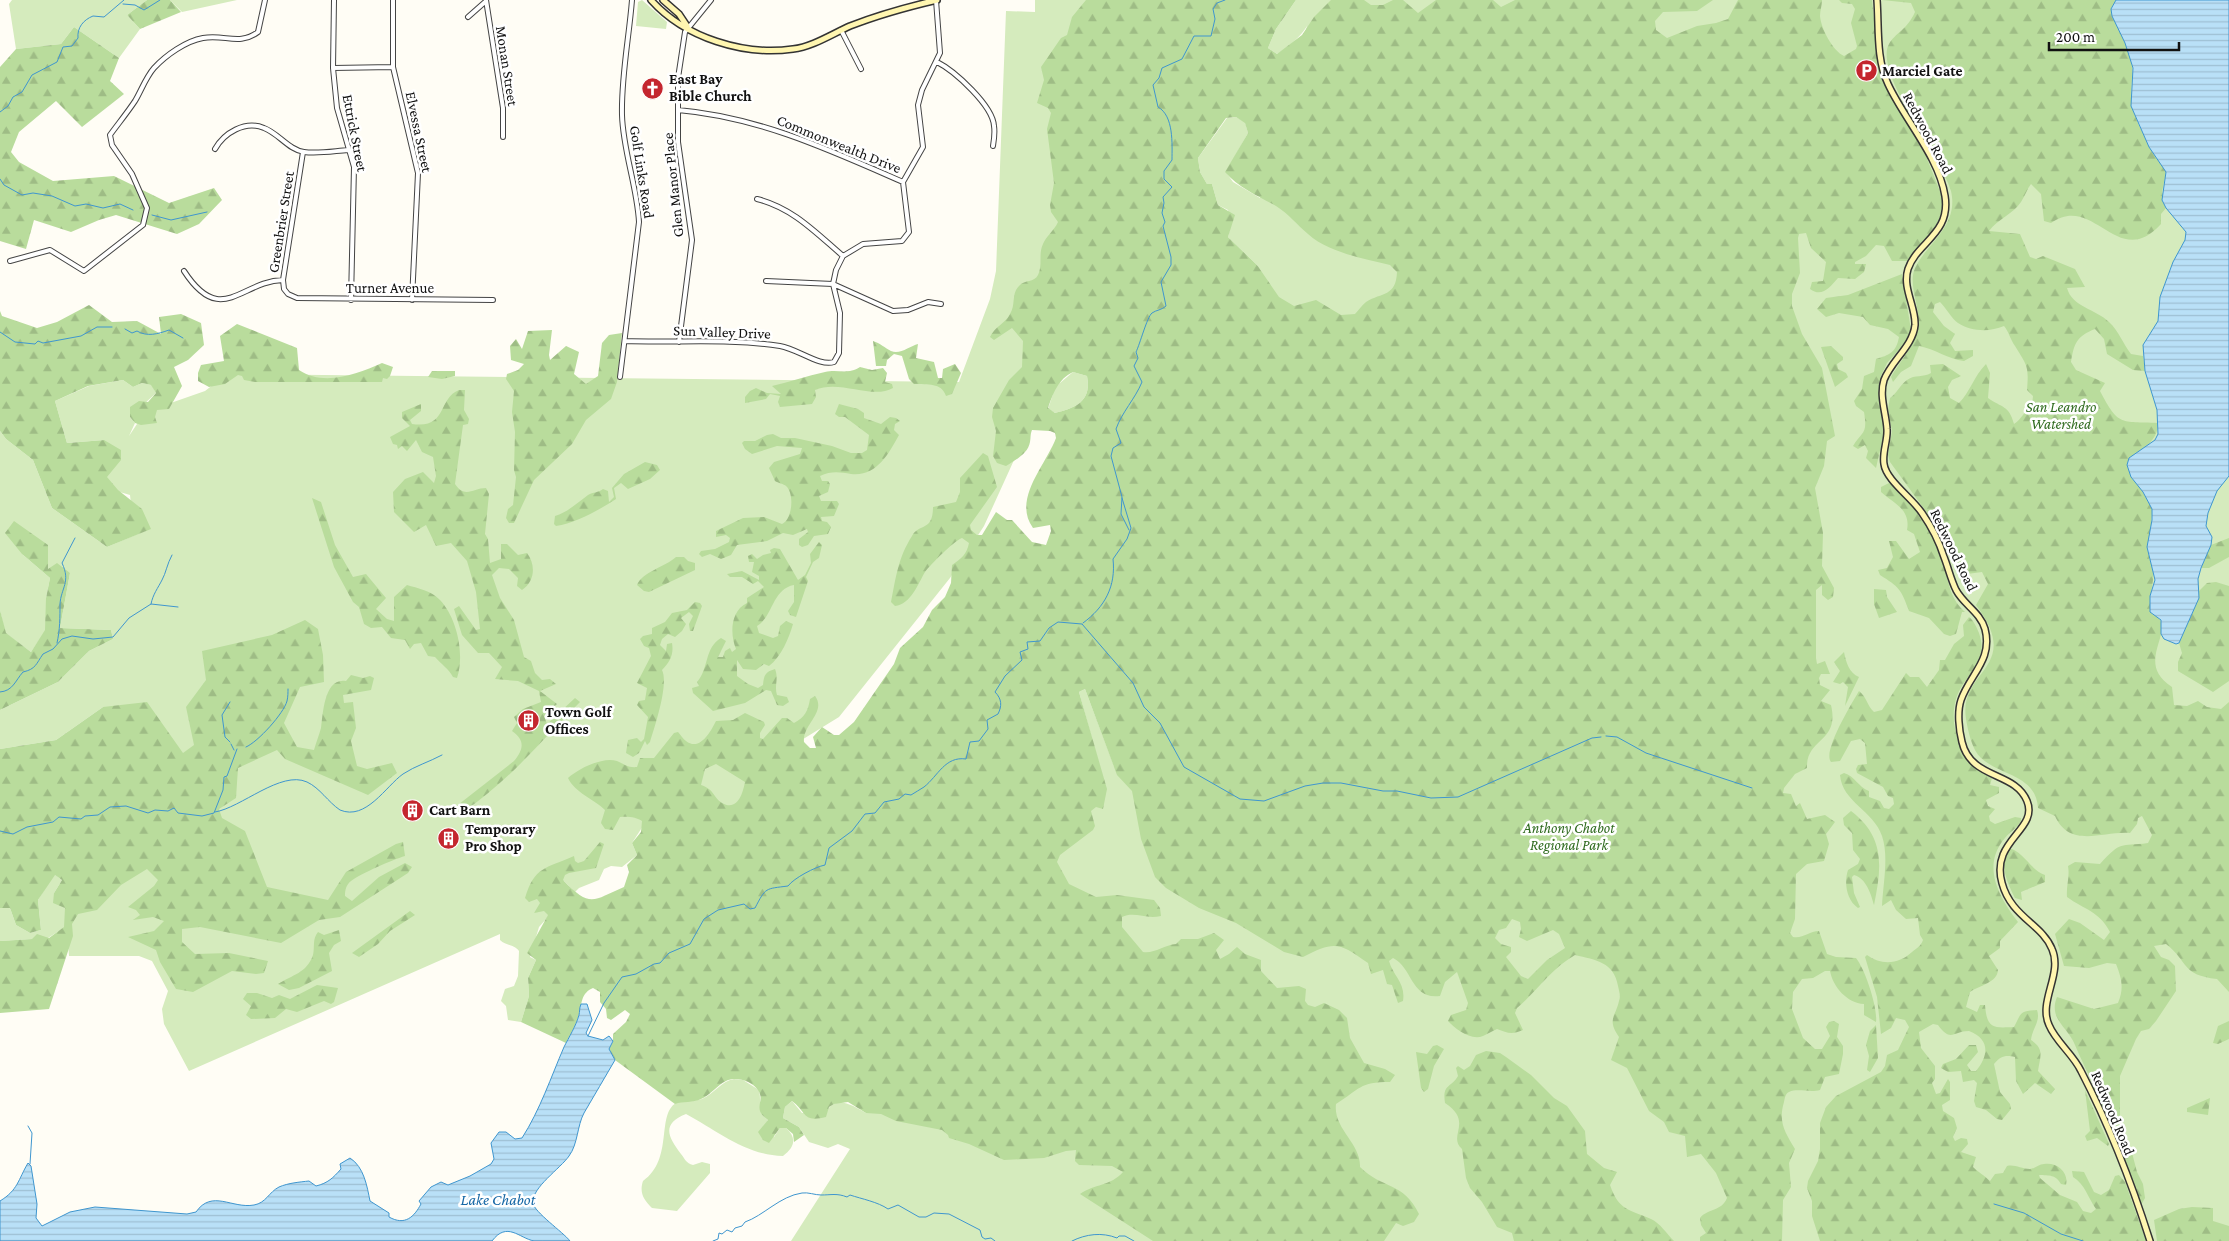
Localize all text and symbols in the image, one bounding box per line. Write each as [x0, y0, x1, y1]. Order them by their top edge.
scale bar [2049, 20, 2179, 52]
street label: Monan Street [493, 25, 521, 108]
text: 200 m [2056, 29, 2095, 45]
parking icon: Marciel Gate [1854, 59, 1878, 83]
place label: Marciel Gate [1882, 63, 1962, 79]
place label: East Bay Bible Church [669, 71, 752, 104]
church icon: East Bay Bible Church [641, 76, 665, 100]
street label: Elvessa Street [403, 90, 436, 175]
street label: Redwood Road [1900, 90, 1956, 176]
street label: Ettrick Street [340, 93, 371, 174]
street label: Commonwealth Drive [775, 112, 904, 176]
street label: Golf Links Road [627, 124, 657, 220]
street label: Glen Manor Place [660, 132, 686, 238]
street label: Greenbrier Street [265, 169, 297, 274]
street label: Turner Avenue [346, 280, 435, 296]
street label: Sun Valley Drive [673, 322, 771, 343]
park label: San Leandro Watershed [2026, 399, 2096, 432]
street label: Redwood Road [1927, 506, 1981, 594]
place label: Town Golf Offices [545, 704, 612, 737]
building icon: Town Golf Offices [517, 709, 541, 733]
building icon: Cart Barn [401, 798, 425, 822]
place label: Cart Barn [429, 802, 491, 818]
park label: Anthony Chabot Regional Park [1522, 820, 1615, 854]
place label: Temporary Pro Shop [465, 821, 536, 854]
building icon: Temporary Pro Shop [437, 826, 461, 850]
street label: Redwood Road [2088, 1069, 2138, 1157]
water label: Lake Chabot [461, 1191, 536, 1208]

